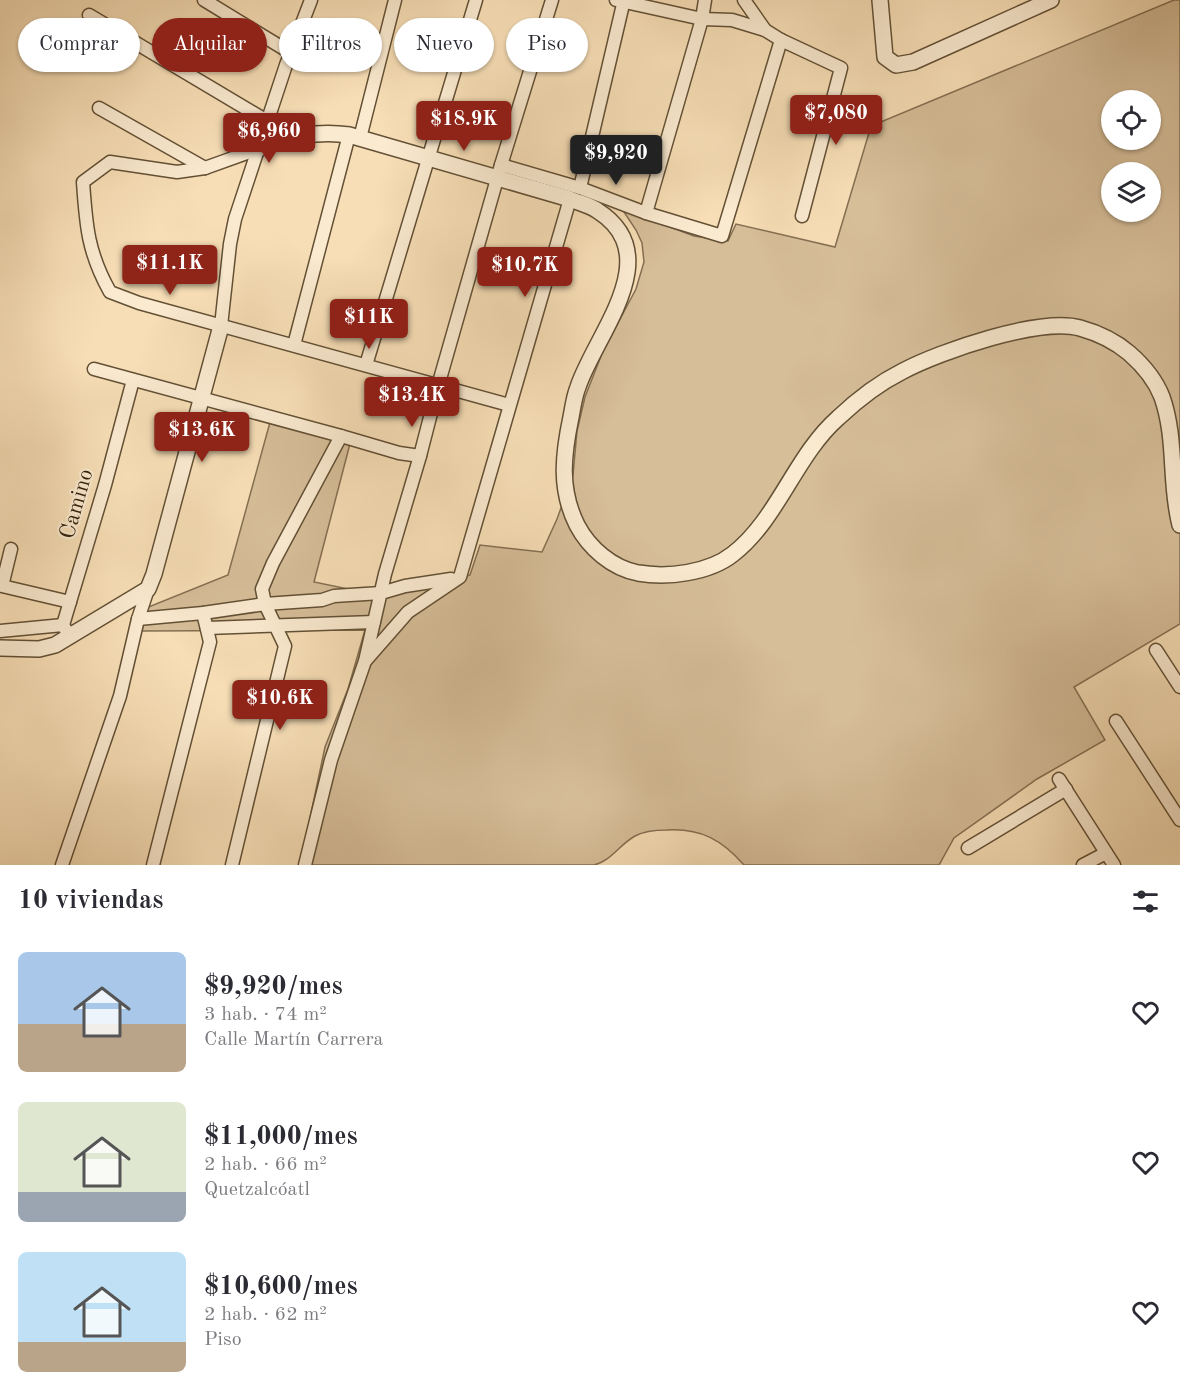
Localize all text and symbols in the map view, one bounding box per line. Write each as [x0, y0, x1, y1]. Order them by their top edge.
chip: Comprar [18, 18, 140, 72]
chip: Alquilar [152, 18, 267, 72]
chip: Filtros [279, 18, 382, 72]
chip: Nuevo [394, 18, 494, 72]
chip: Piso [506, 18, 588, 72]
map controls [1101, 90, 1161, 222]
button: locate [1101, 90, 1161, 150]
pin: $7,080 [787, 95, 885, 146]
pin: $18.9K [415, 101, 513, 152]
text: $7,080 [804, 104, 868, 124]
text: $18.9K [430, 110, 498, 130]
pin: $6,960 [220, 113, 318, 164]
text: $6,960 [237, 122, 301, 142]
pin: $9,920 [567, 135, 665, 186]
text: $9,920 [584, 144, 648, 164]
button: layers [1101, 162, 1161, 222]
pin: $11.1K [121, 245, 219, 296]
pin: $10.7K [476, 247, 574, 298]
text: $11.1K [136, 254, 204, 274]
text: $10.7K [491, 256, 559, 276]
pin: $11K [333, 299, 405, 350]
text: $11K [344, 308, 394, 328]
pin: $13.4K [363, 377, 461, 428]
text: $13.4K [378, 386, 446, 406]
pin: $13.6K [153, 412, 251, 463]
text: $13.6K [168, 421, 236, 441]
street label: Camino [57, 466, 97, 542]
pin: $10.6K [231, 680, 329, 731]
text: $10.6K [246, 689, 314, 709]
icon: filters [1129, 885, 1162, 918]
text: 10 viviendas [18, 888, 164, 914]
text: $9,920/mes [204, 974, 343, 1000]
icon: home [66, 976, 138, 1048]
icon: heart [1129, 996, 1162, 1029]
text: 3 hab. · 74 m² [204, 1005, 327, 1025]
text: Calle Martín Carrera [204, 1030, 383, 1050]
text: $11,000/mes [204, 1124, 358, 1150]
icon: home [66, 1126, 138, 1198]
icon: heart [1129, 1146, 1162, 1179]
text: 2 hab. · 66 m² [204, 1155, 327, 1175]
text: Quetzalcóatl [204, 1180, 310, 1200]
text: $10,600/mes [204, 1274, 358, 1300]
icon: home [66, 1276, 138, 1348]
icon: heart [1129, 1296, 1162, 1329]
text: 2 hab. · 62 m² [204, 1305, 327, 1325]
text: Piso [204, 1330, 242, 1350]

